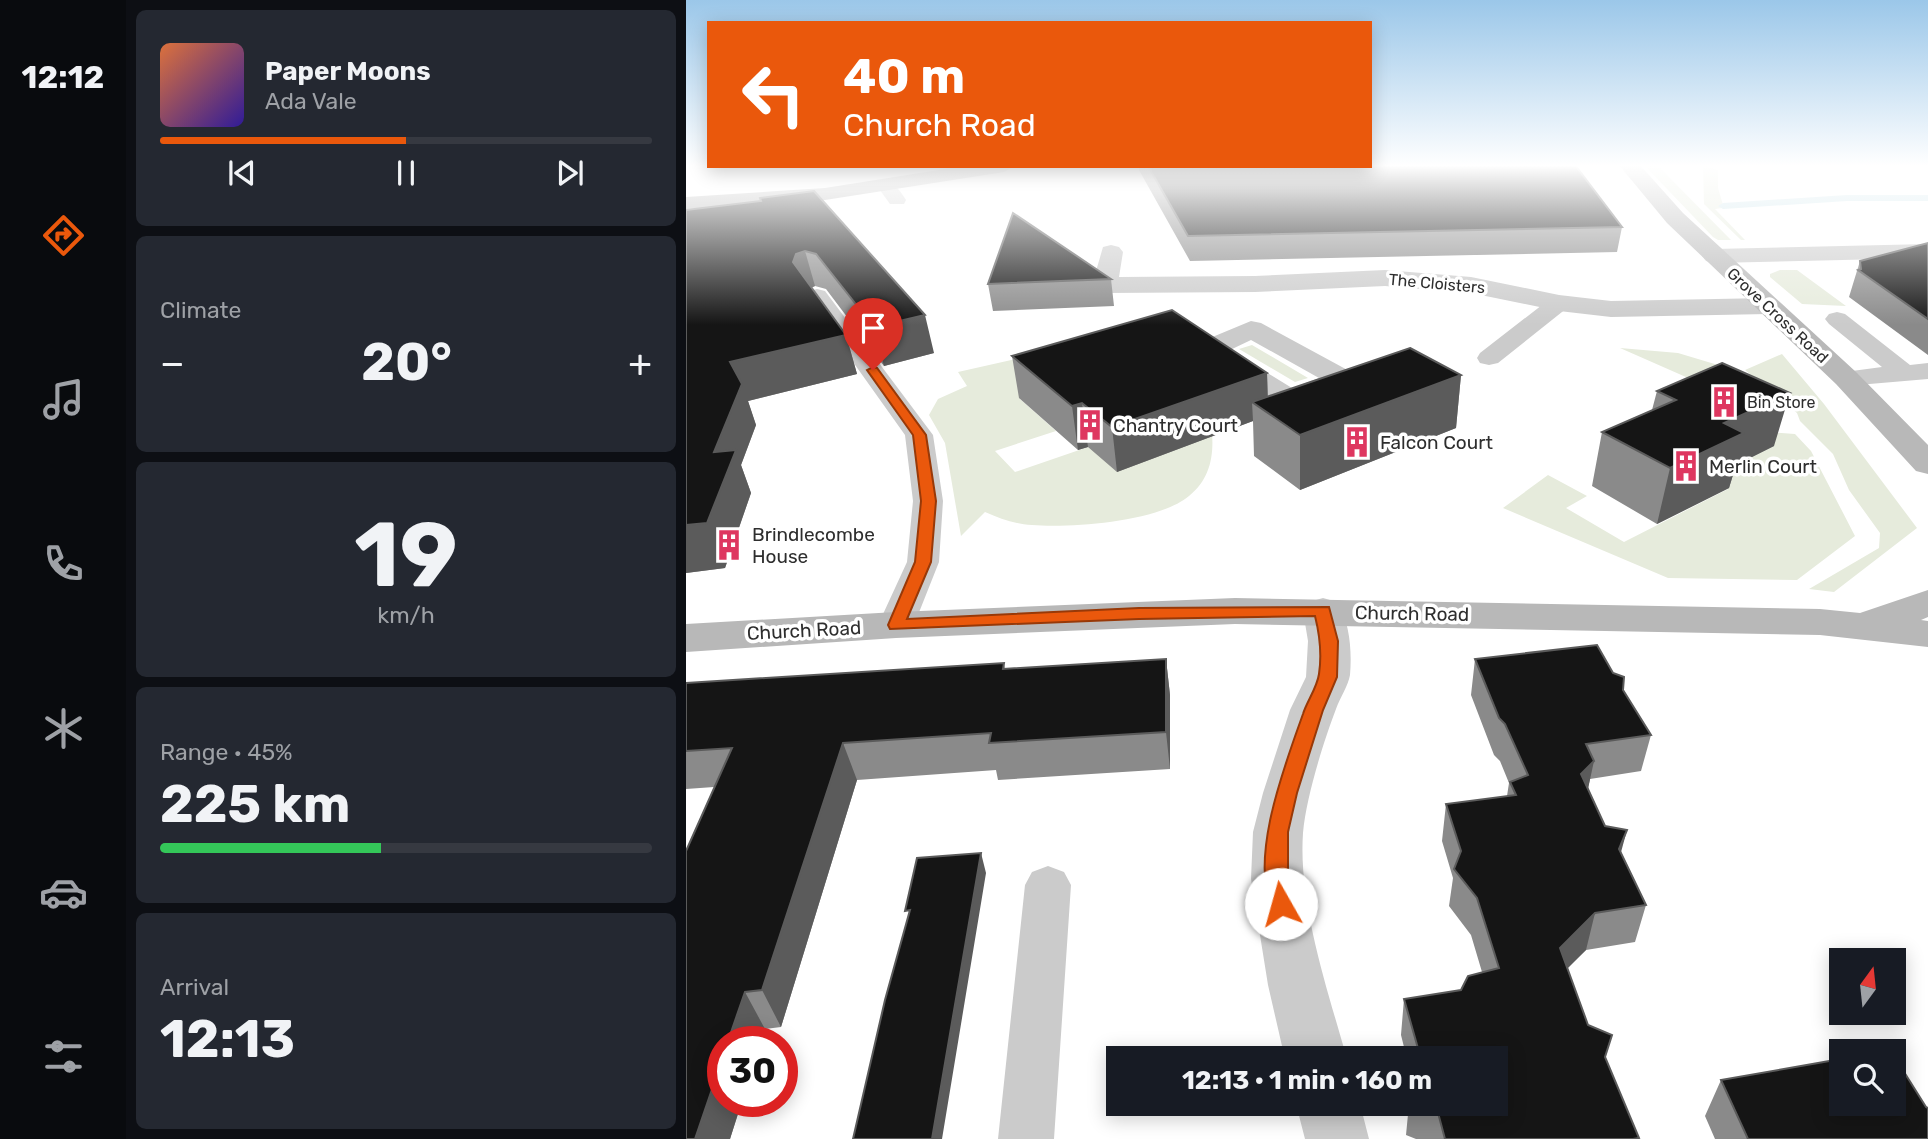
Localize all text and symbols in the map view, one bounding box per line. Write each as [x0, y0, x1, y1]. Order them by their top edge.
text: 40 m [843, 47, 965, 105]
icon: left [728, 49, 819, 140]
text: Paper Moons [265, 56, 431, 87]
text: 12:12 [22, 58, 104, 96]
text: Ada Vale [265, 87, 357, 115]
text: Church Road [843, 106, 1036, 144]
icon: previous [223, 154, 261, 192]
icon: pause [387, 154, 425, 192]
icon: next [551, 154, 589, 192]
icon: directions [39, 211, 88, 260]
street label: Grove Cross Road [1723, 264, 1832, 367]
street label: The Cloisters [1388, 270, 1486, 297]
text: Climate [160, 296, 241, 324]
pin [843, 298, 903, 370]
icon: arrive [854, 309, 892, 347]
text: 20° [361, 331, 452, 393]
text: − [160, 340, 185, 386]
text: + [628, 340, 652, 386]
icon: music [39, 375, 88, 424]
building icon: Bin Store [1707, 385, 1741, 419]
place label: Bin Store [1747, 393, 1815, 412]
building icon: Chantry Court [1073, 408, 1107, 442]
place label: Chantry Court [1113, 414, 1239, 437]
building icon: Falcon Court [1340, 425, 1374, 459]
place label: Falcon Court [1380, 431, 1493, 454]
building icon: Merlin Court [1669, 449, 1703, 483]
place label: Merlin Court [1709, 455, 1818, 478]
text: 19 [354, 501, 458, 609]
place label: Brindlecombe House [752, 523, 875, 568]
building icon: Brindlecombe House [712, 528, 746, 562]
icon: phone [39, 539, 88, 588]
text: km/h [377, 601, 435, 629]
street label: Church Road [1355, 601, 1469, 626]
street label: Church Road [746, 616, 862, 645]
icon: climate [39, 704, 88, 753]
text: Range · 45% [160, 738, 293, 766]
text: 225 km [160, 773, 350, 835]
position arrow [1244, 867, 1318, 941]
icon: car [39, 868, 88, 917]
north arrow [1829, 948, 1906, 1026]
map controls [1829, 948, 1906, 1116]
text: Arrival [160, 973, 229, 1001]
text: 12:13 [160, 1008, 295, 1070]
speed limit sign: 30 [707, 1026, 798, 1117]
icon: filters [39, 1032, 88, 1081]
button: search [1829, 1039, 1906, 1116]
text: 12:13 · 1 min · 160 m [1182, 1065, 1432, 1096]

